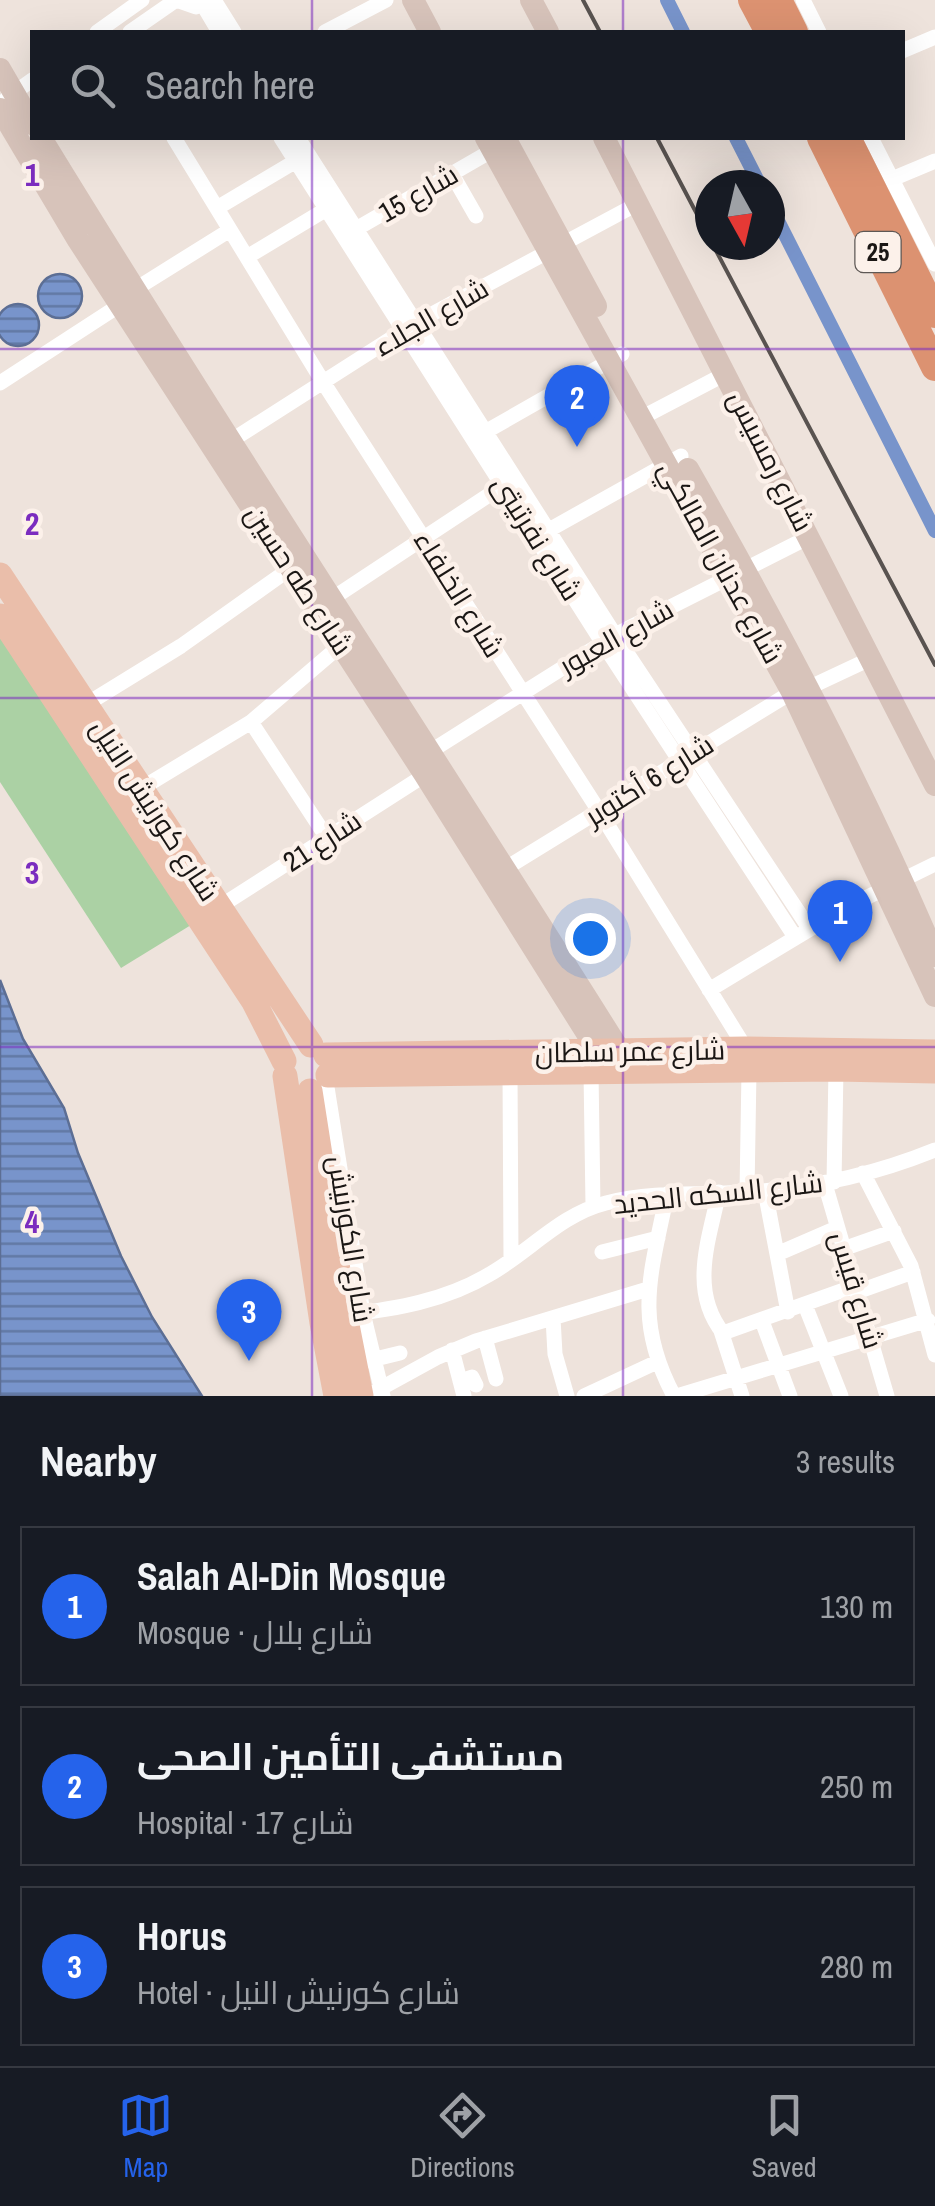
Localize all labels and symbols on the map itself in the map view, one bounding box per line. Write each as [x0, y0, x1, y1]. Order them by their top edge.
text: 1 [25, 153, 40, 196]
street label: شارع 15 [371, 155, 465, 231]
north arrow [695, 170, 785, 260]
road number: 25 [856, 232, 900, 272]
street label: شارع الجلاء [367, 269, 495, 365]
pin: 2 [544, 364, 610, 447]
street label: شارع رمسيس [719, 384, 823, 538]
street label: شارع عدنان المالكي [647, 454, 792, 672]
street label: شارع نفرتيتى [483, 468, 591, 608]
street label: شارع طه حسين [236, 498, 362, 662]
text: 2 [25, 502, 39, 545]
street label: شارع الخلفاء [405, 523, 513, 665]
street label: شارع العبور [550, 590, 680, 685]
street label: شارع كورنيش النيل [82, 712, 228, 908]
street label: شارع 6 أكتوبر [576, 725, 721, 836]
street label: شارع 21 [276, 802, 368, 880]
text: 3 [25, 851, 39, 894]
pin: 1 [808, 880, 872, 962]
your location [565, 913, 616, 964]
street label: شارع عمر سلطان [534, 1030, 726, 1072]
street label: شارع الكورنيش [319, 1153, 383, 1325]
street label: شارع السكه الحديد [611, 1163, 825, 1223]
text: 4 [25, 1200, 40, 1243]
street label: شارع قيس [821, 1227, 893, 1353]
pin: 3 [216, 1278, 282, 1361]

